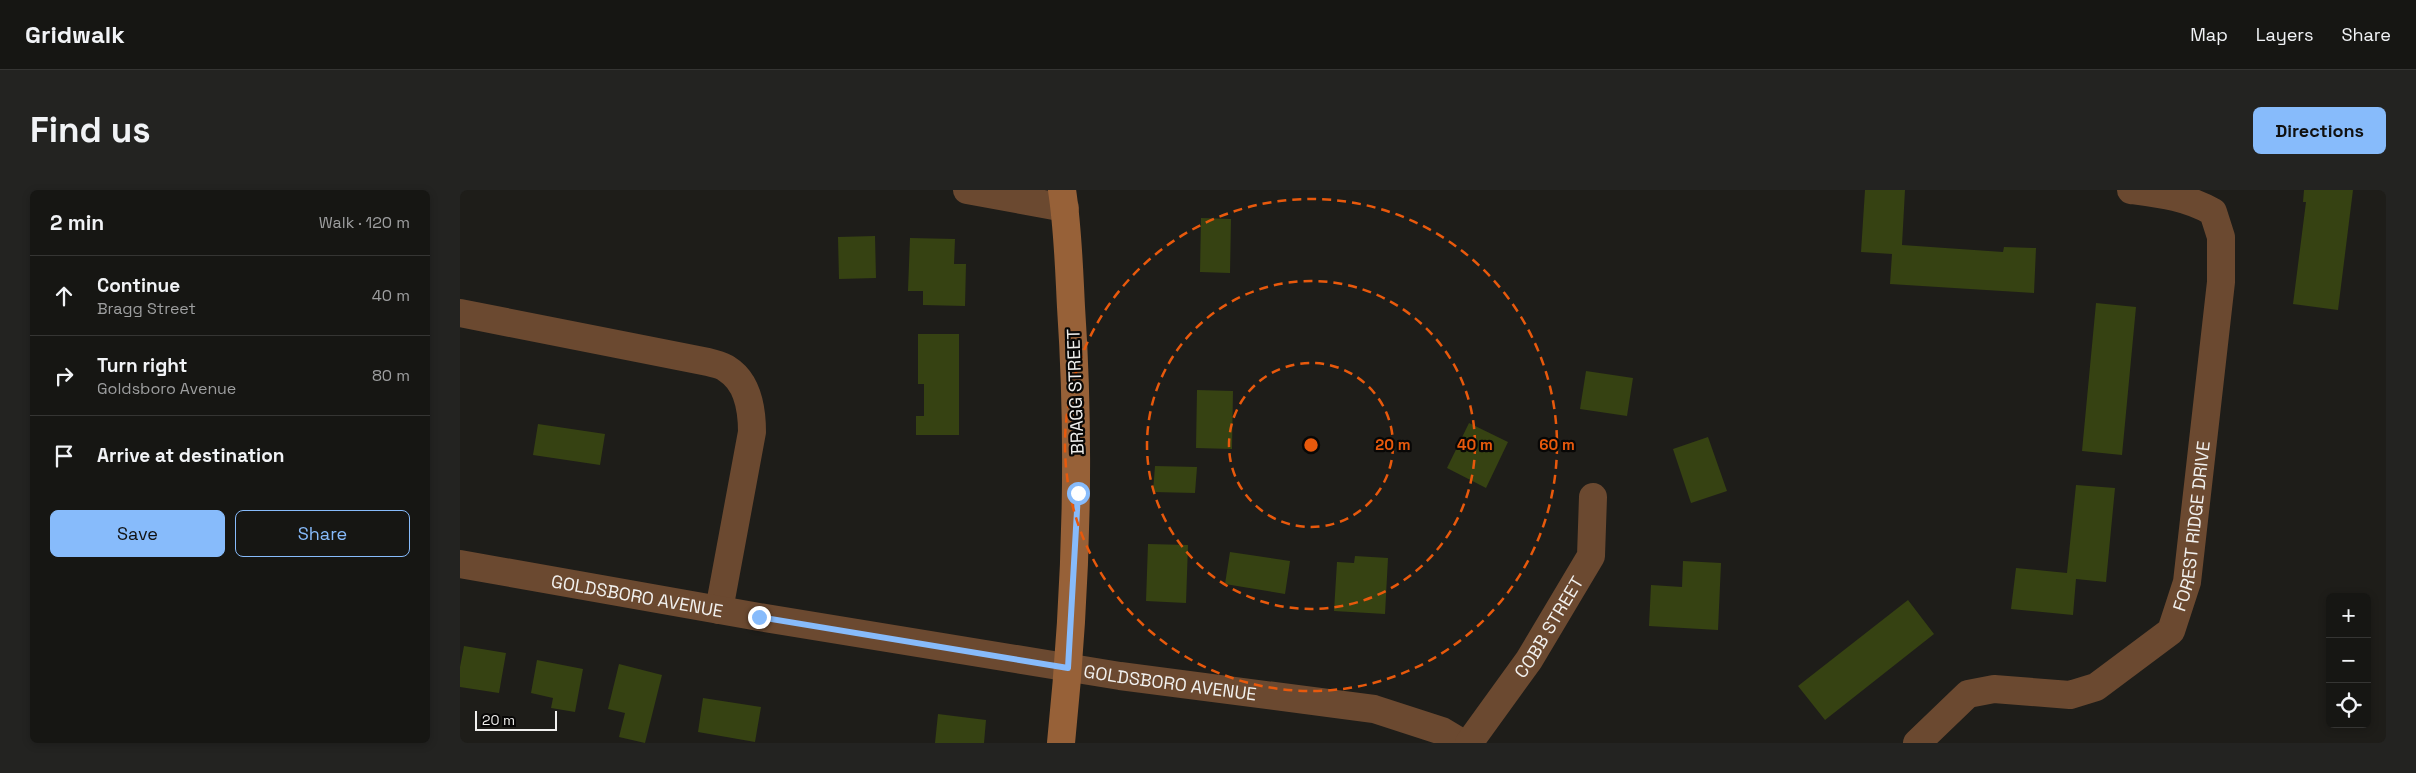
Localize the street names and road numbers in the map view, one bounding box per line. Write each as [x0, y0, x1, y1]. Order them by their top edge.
street label: BRAGG STREET [1061, 328, 1089, 455]
street label: FOREST RIDGE DRIVE [2167, 440, 2214, 614]
street label: GOLDSBORO AVENUE [549, 569, 725, 622]
street label: COBB STREET [1509, 571, 1588, 682]
street label: GOLDSBORO AVENUE [1082, 659, 1258, 705]

